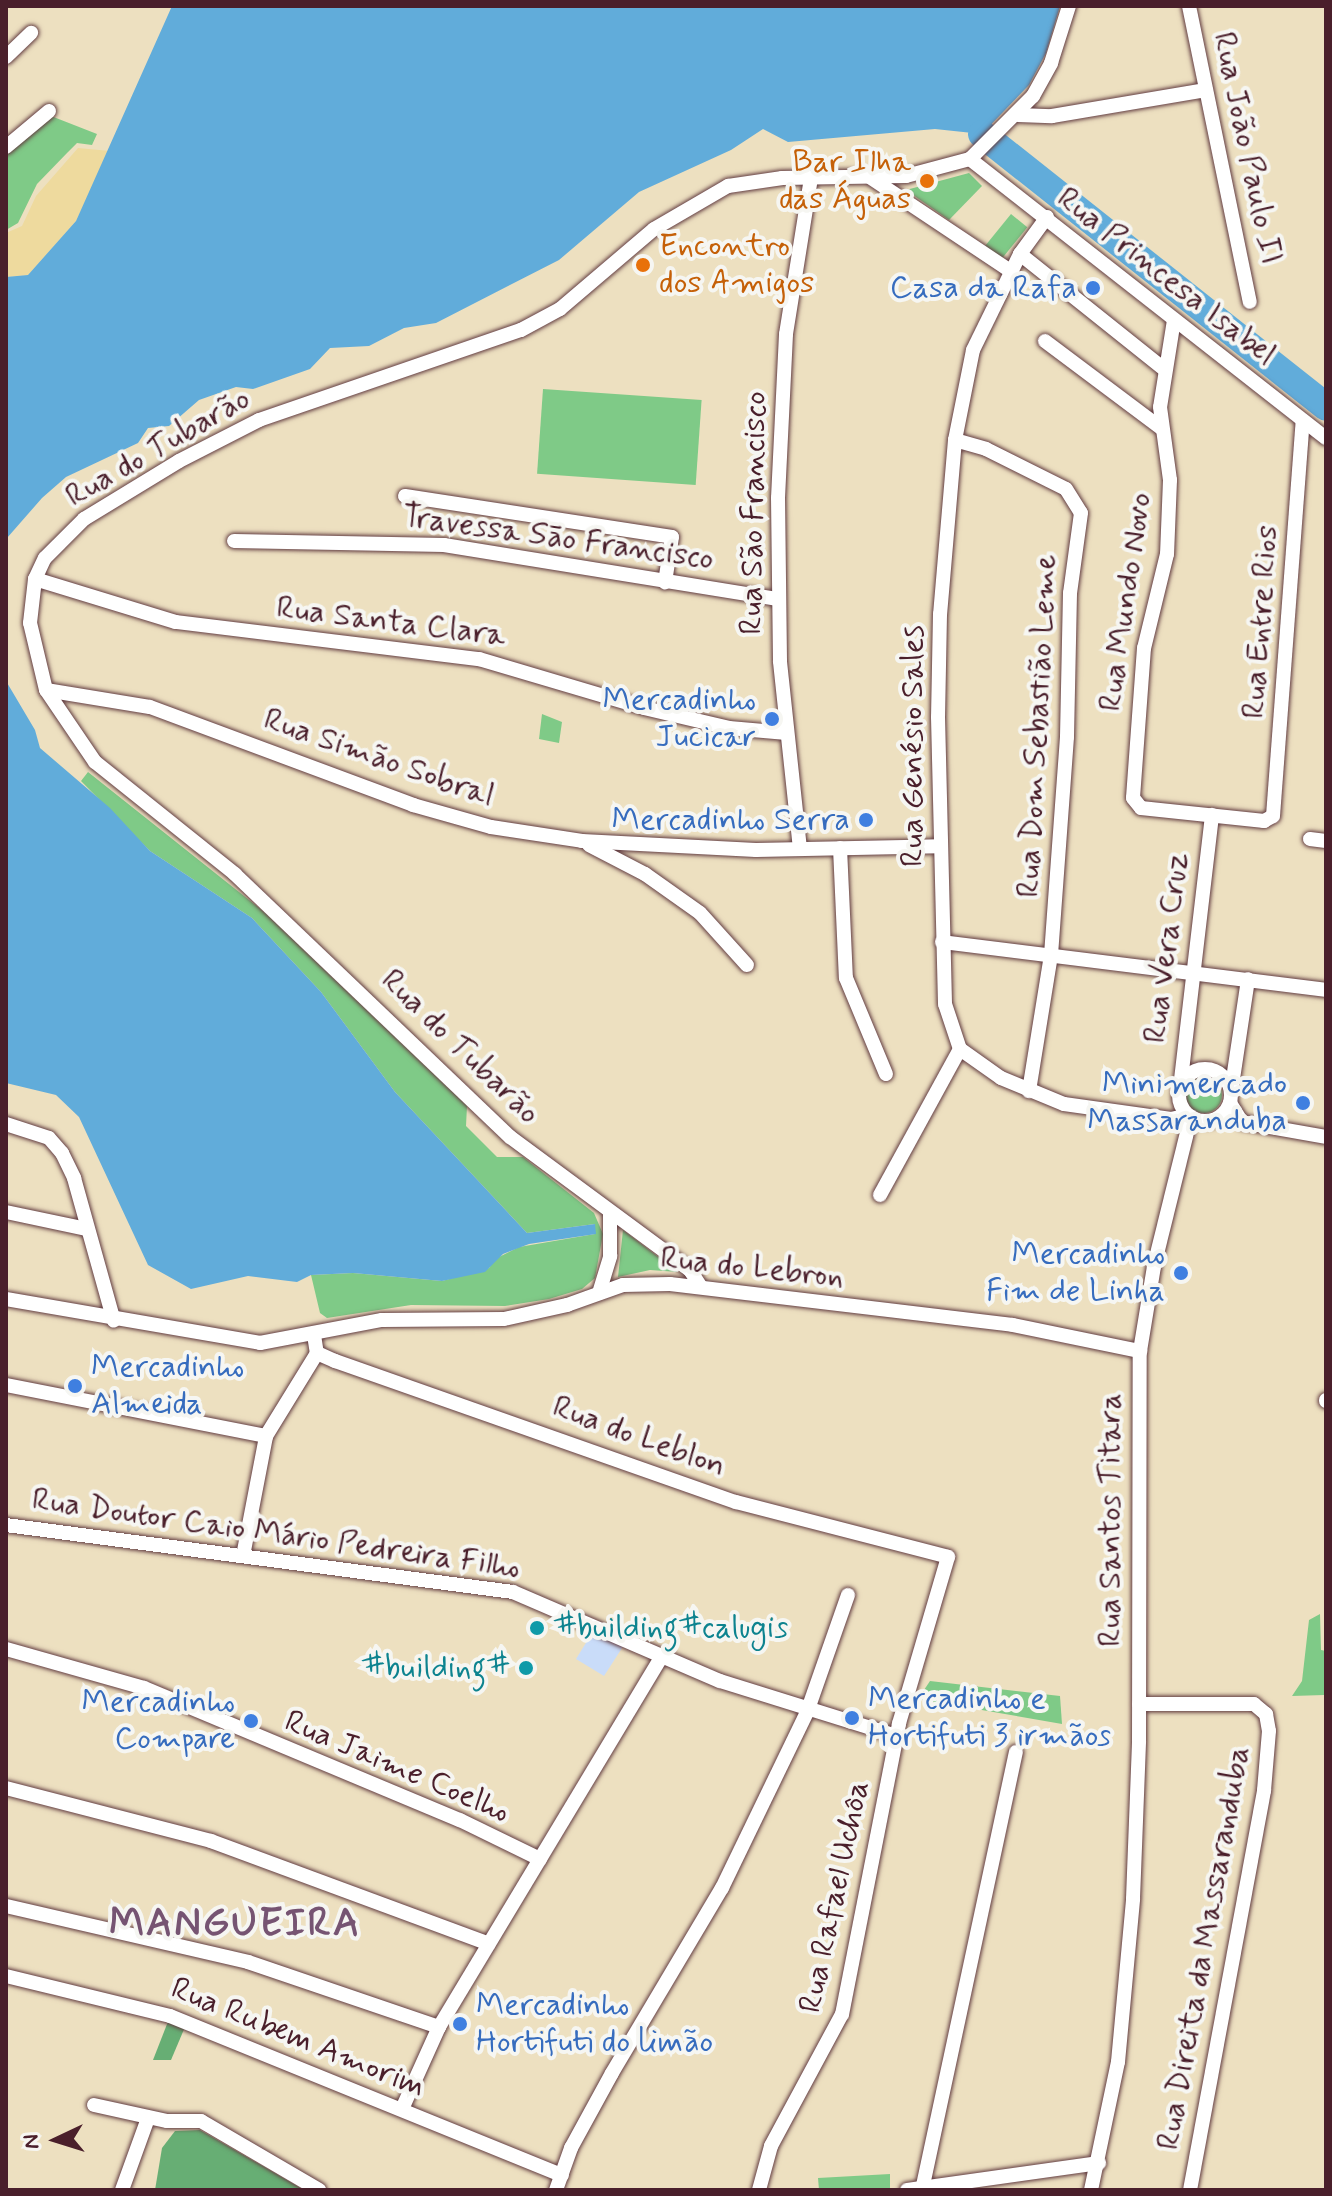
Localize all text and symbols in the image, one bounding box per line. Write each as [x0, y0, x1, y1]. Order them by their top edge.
street label: Rua João Paulo II [1204, 28, 1290, 268]
place label: Bar Ilha das Águas [779, 144, 911, 219]
marker: Bar Ilha das Águas [918, 172, 936, 190]
street label: Rua Princesa Isabel [1046, 177, 1286, 377]
place label: Encontro dos Amigos [659, 228, 804, 303]
marker: Encontro dos Amigos [634, 256, 652, 274]
place label: Casa da Rafa [896, 269, 1077, 307]
marker: Casa da Rafa [1084, 279, 1102, 297]
street label: Rua do Tubarão [61, 381, 255, 515]
street label: Rua São Francisco [733, 390, 775, 636]
street label: Rua Mundo Novo [1092, 492, 1160, 712]
street label: Travessa Sāo Francisco [400, 497, 716, 579]
street label: Rua Entre Rios [1235, 523, 1287, 721]
street label: Rua Dom Sebastião Leme [1010, 551, 1066, 901]
street label: Rua Santa Clara [277, 589, 505, 655]
street label: Rua Genésio Sales [894, 626, 932, 866]
place label: Mercadinho Jucicar [603, 682, 756, 757]
street label: Rua Simão Sobral [260, 701, 498, 815]
marker: Mercadinho Jucicar [763, 710, 781, 728]
place label: Mercadinho Serra [612, 801, 850, 839]
marker: Mercadinho Serra [857, 811, 875, 829]
street label: Rua Vera Cruz [1136, 849, 1198, 1047]
street label: Rua do Tubarão [374, 963, 546, 1131]
place label: Minimercado Massaranduba [1087, 1066, 1287, 1141]
marker: Minimercado Massaranduba [1294, 1094, 1312, 1112]
place label: Mercadinho Fim de Linha [988, 1236, 1165, 1311]
street label: Rua do Lebron [655, 1239, 849, 1297]
marker: Mercadinho Fim de Linha [1172, 1264, 1190, 1282]
place label: Mercadinho Almeida [91, 1349, 244, 1424]
marker: Mercadinho Almeida [66, 1377, 84, 1395]
street label: Rua do Leblon [546, 1387, 732, 1487]
street label: Rua Santos Titara [1092, 1400, 1130, 1640]
street label: Rua Doutor Caio Mário Pedreira Filho [33, 1481, 519, 1587]
place label: #building#calugis [553, 1609, 788, 1647]
marker: #building#calugis [528, 1619, 546, 1637]
place label: #building# [361, 1649, 510, 1687]
marker: #building# [517, 1659, 535, 1677]
place label: Mercadinho e Hortifuti 3 irmãos [868, 1681, 1111, 1756]
place label: Mercadinho Compare [82, 1684, 235, 1759]
street label: Rua Jaime Coelho [279, 1702, 515, 1832]
marker: Mercadinho e Hortifuti 3 irmãos [843, 1709, 861, 1727]
marker: Mercadinho Compare [242, 1712, 260, 1730]
street label: Rua Direita da Massaranduba [1150, 1746, 1258, 2150]
street label: Rua Rafael Uchôa [792, 1778, 878, 2016]
district label: MANGUEIRA [109, 1900, 361, 1948]
street label: Rua Rubem Amorim [166, 1970, 430, 2106]
place label: Mercadinho Hortifuti do limão [476, 1987, 713, 2062]
marker: Mercadinho Hortifuti do limão [451, 2015, 469, 2033]
north arrow [16, 2100, 96, 2180]
text: N [18, 2133, 47, 2150]

